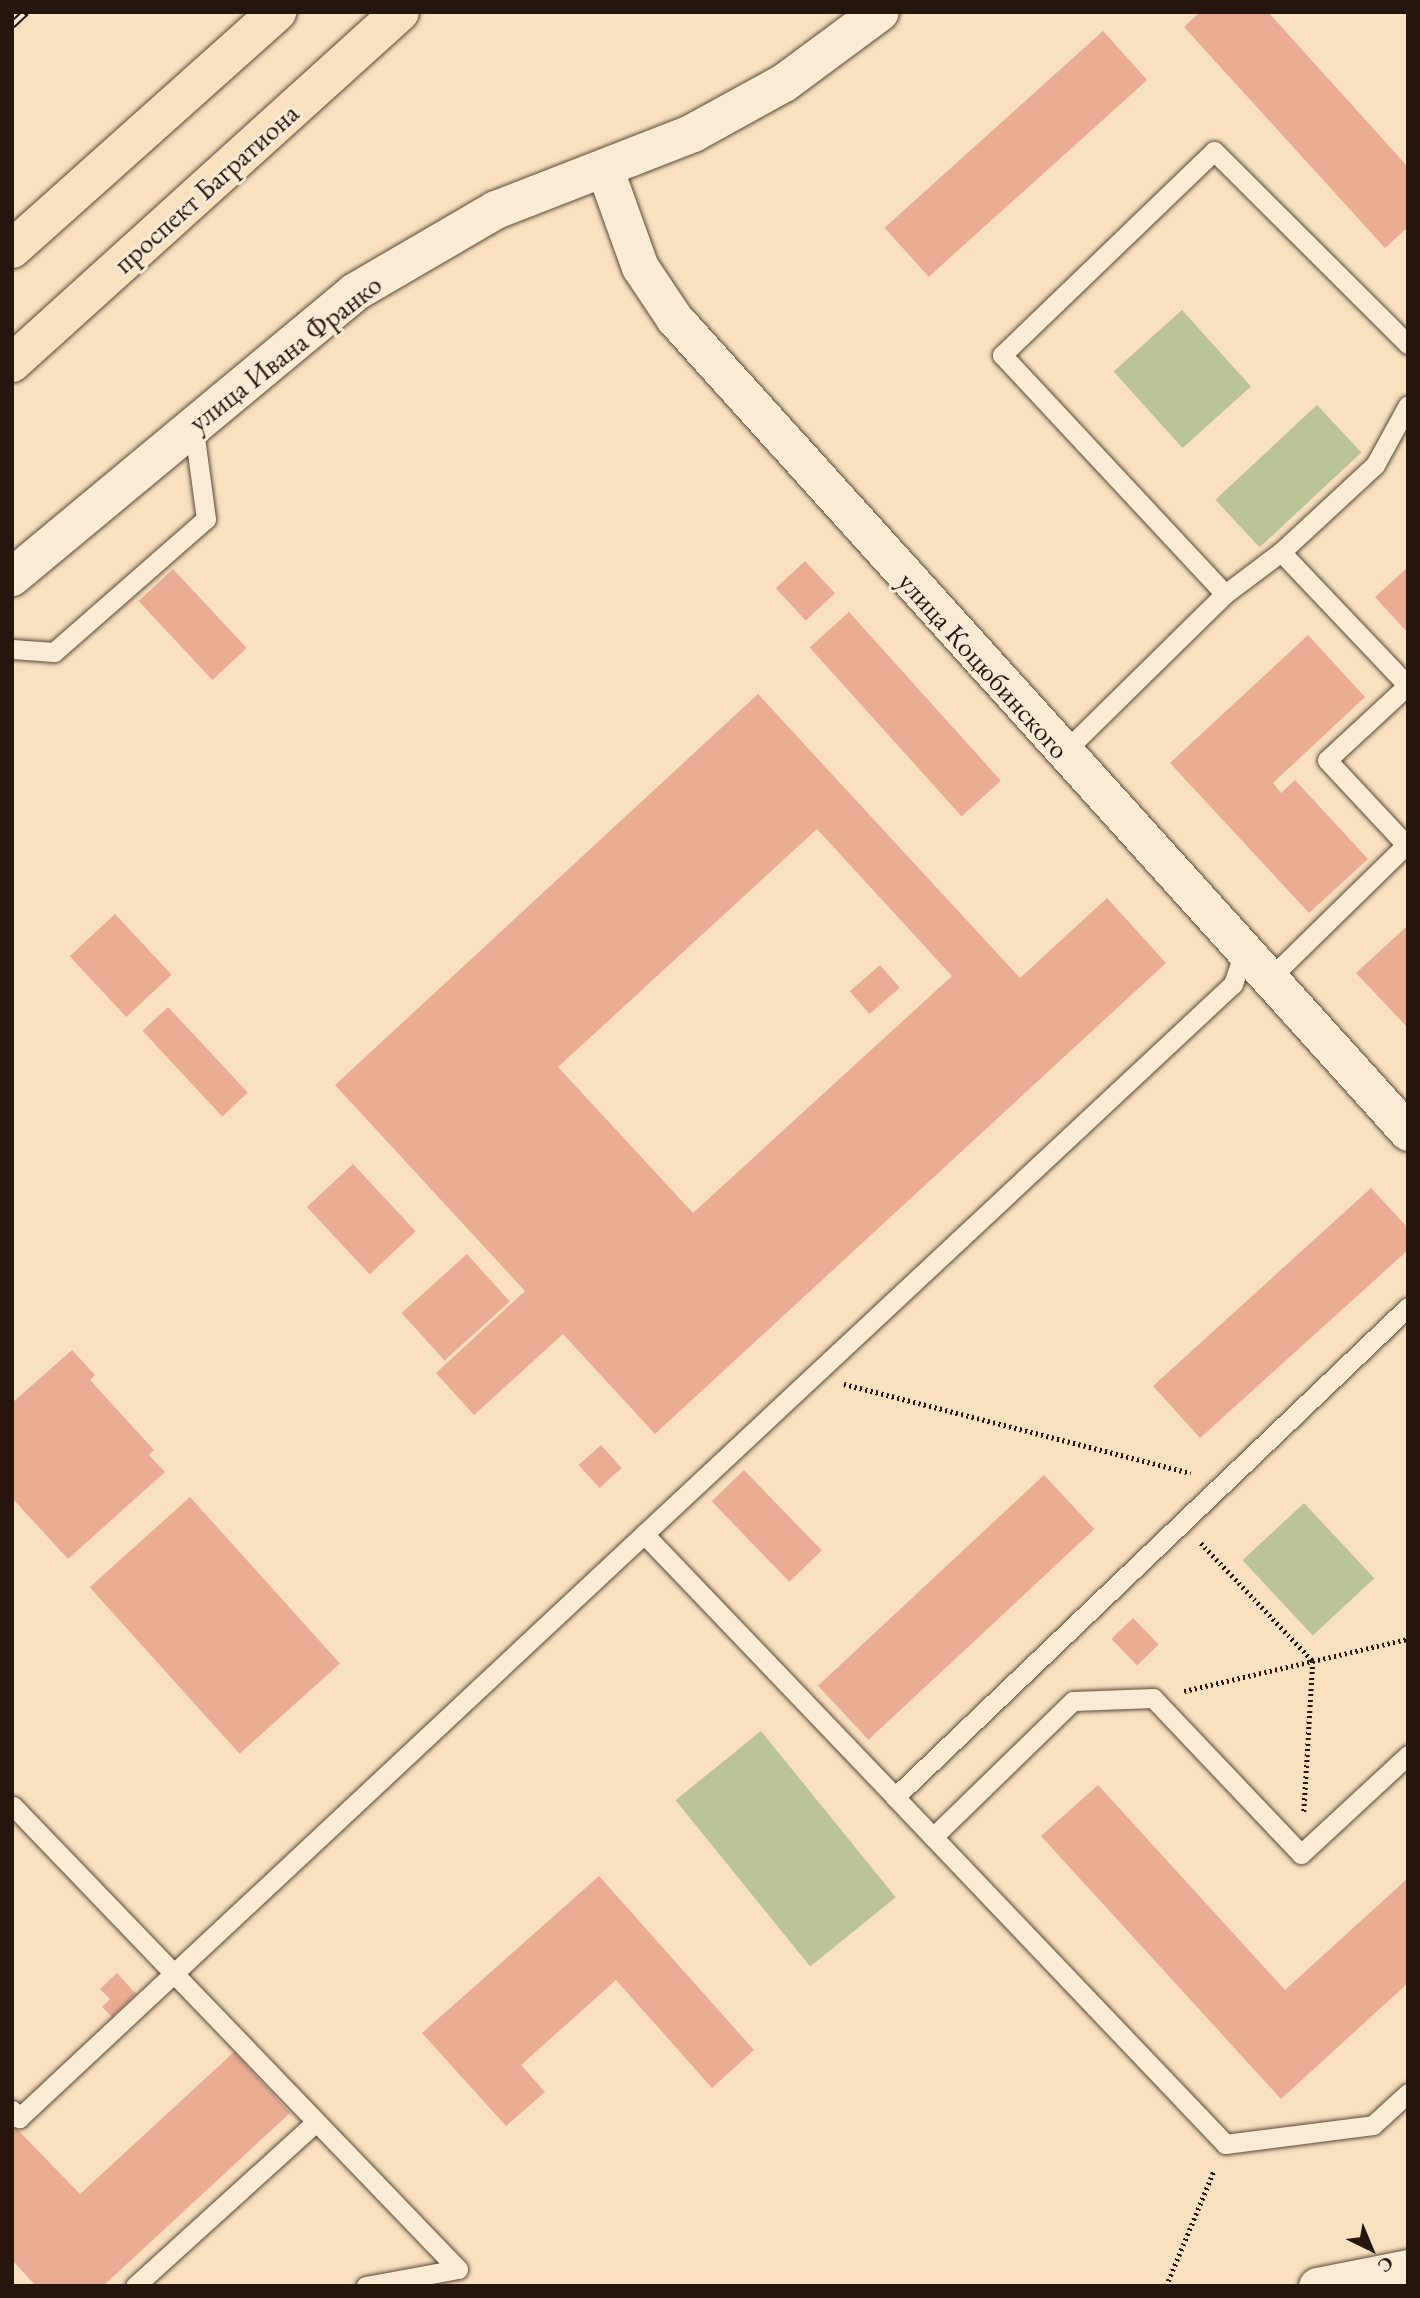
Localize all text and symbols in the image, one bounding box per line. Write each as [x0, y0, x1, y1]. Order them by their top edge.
street label: проспект Багратиона [107, 96, 305, 280]
street label: улица Ивана Франко [182, 267, 388, 439]
street label: улица Коцюбинского [891, 565, 1077, 765]
north arrow [1336, 2214, 1406, 2284]
text: С [1372, 2251, 1399, 2278]

